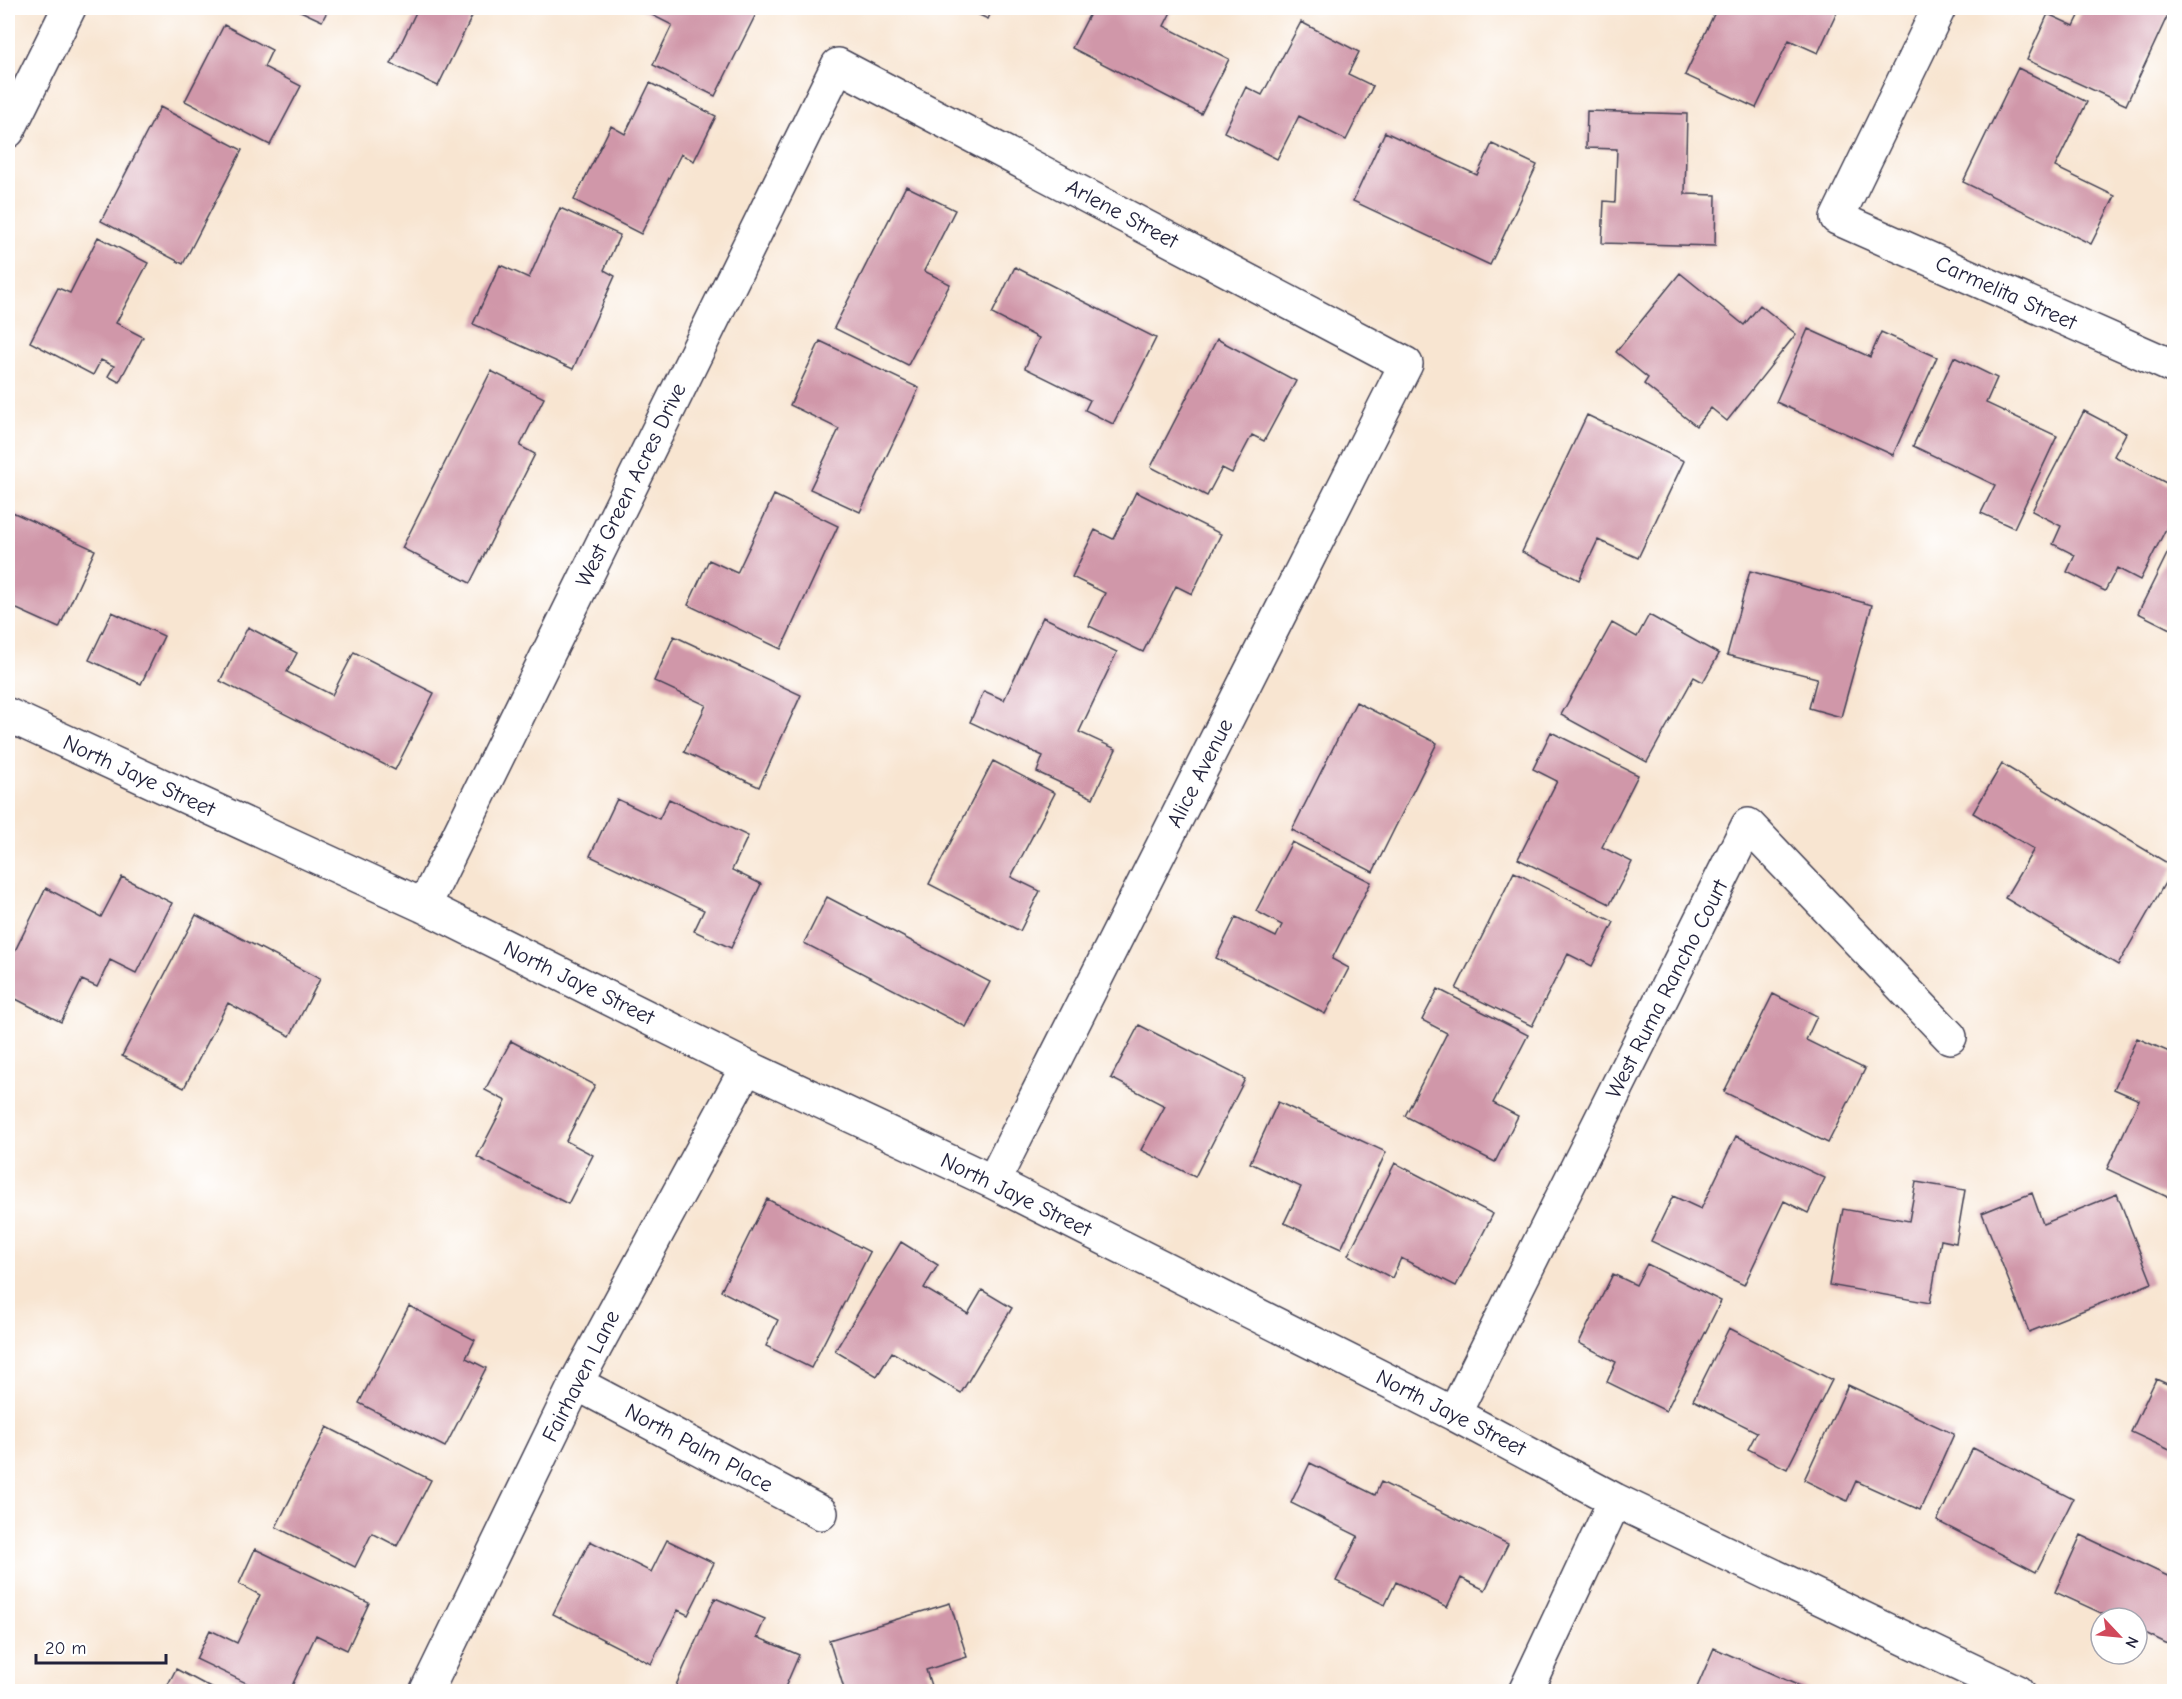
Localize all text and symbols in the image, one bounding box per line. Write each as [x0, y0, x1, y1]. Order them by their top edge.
street label: Arlene Street [1062, 174, 1183, 255]
street label: Carmelita Street [1931, 250, 2081, 336]
street label: West Green Acres Drive [570, 379, 692, 591]
street label: Alice Avenue [1162, 714, 1238, 832]
street label: North Jaye Street [59, 729, 220, 823]
street label: West Ruma Rancho Court [1601, 875, 1734, 1103]
street label: North Jaye Street [499, 935, 659, 1031]
street label: North Jaye Street [936, 1147, 1096, 1243]
street label: Fairhaven Lane [537, 1306, 625, 1446]
street label: North Jaye Street [1372, 1364, 1531, 1462]
street label: North Palm Place [621, 1398, 777, 1498]
north arrow [2089, 1606, 2149, 1666]
scale bar [36, 1627, 166, 1665]
text: N [2121, 1634, 2142, 1651]
text: 20 m [45, 1638, 86, 1659]

